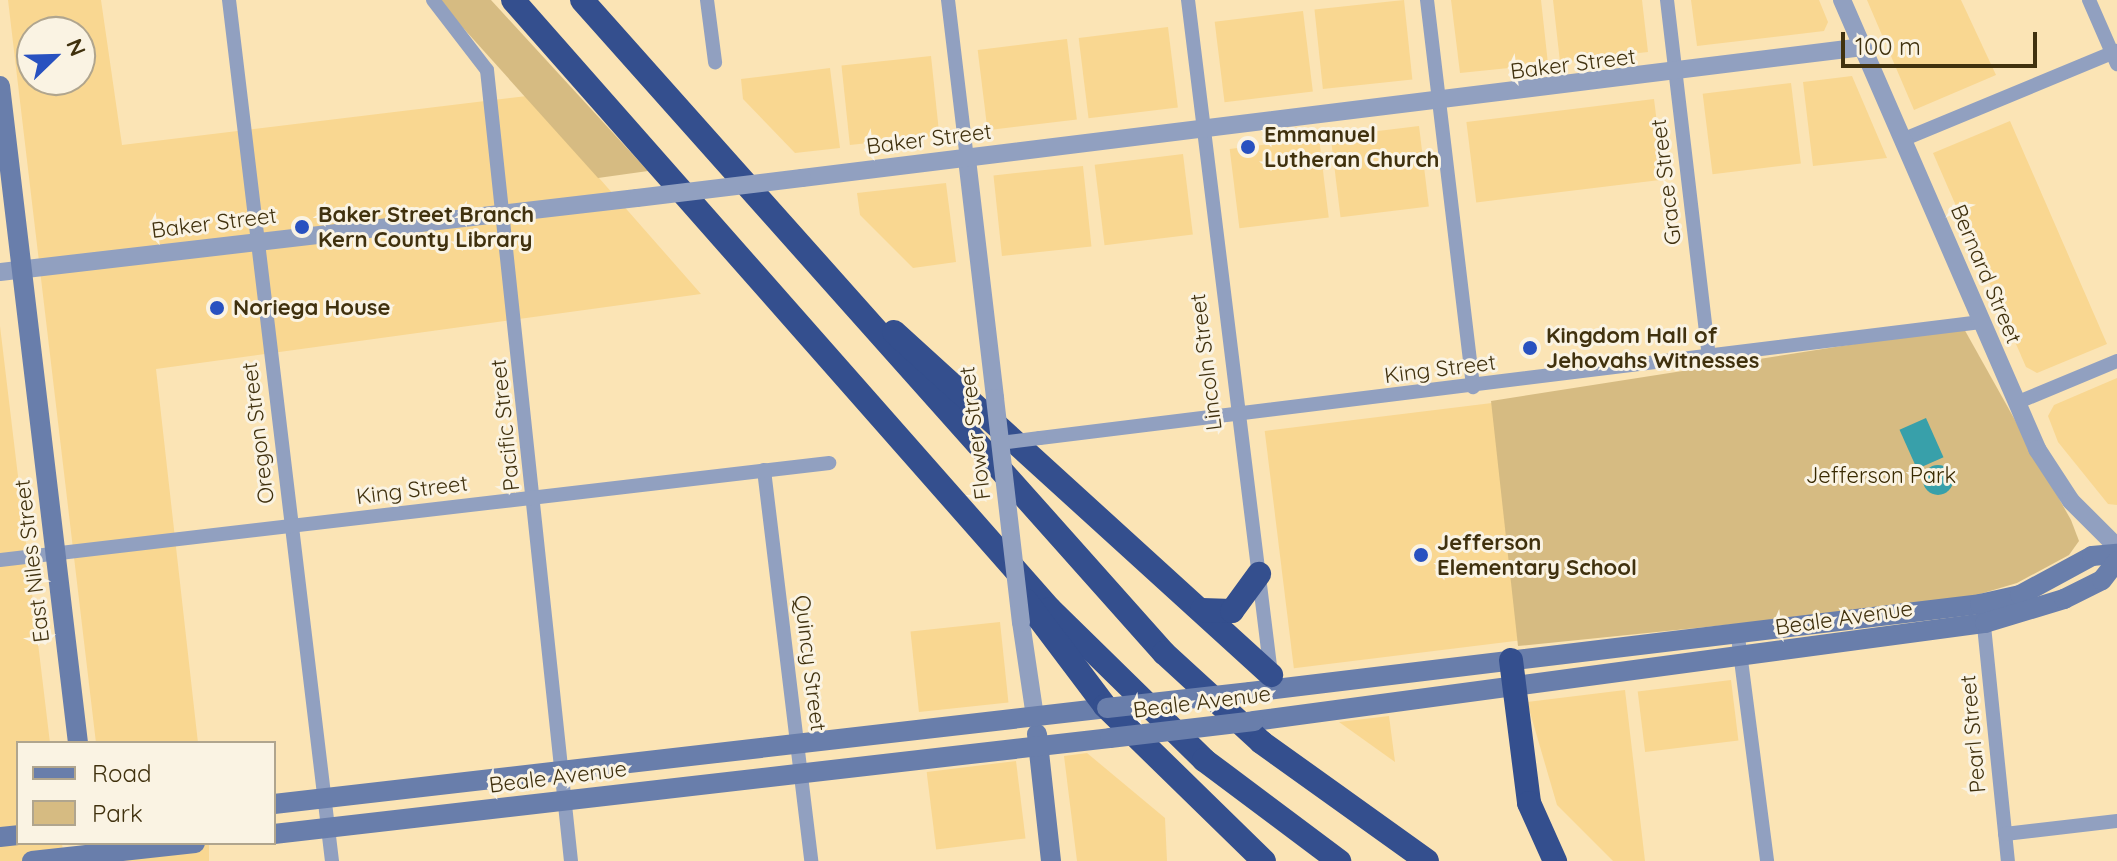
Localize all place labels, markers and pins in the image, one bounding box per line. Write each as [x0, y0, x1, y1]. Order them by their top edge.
place label: Emmanuel Lutheran Church [1264, 121, 1440, 172]
marker: Emmanuel Lutheran Church [1239, 138, 1257, 156]
place label: Baker Street Branch Kern County Library [318, 201, 534, 252]
marker: Baker Street Branch Kern County Library [293, 218, 311, 236]
place label: Noriega House [233, 295, 390, 321]
marker: Noriega House [208, 299, 226, 317]
place label: Kingdom Hall of Jehovahs Witnesses [1546, 322, 1759, 374]
marker: Kingdom Hall of Jehovahs Witnesses [1521, 339, 1539, 357]
place label: Jefferson Elementary School [1437, 529, 1637, 580]
marker: Jefferson Elementary School [1412, 546, 1430, 564]

